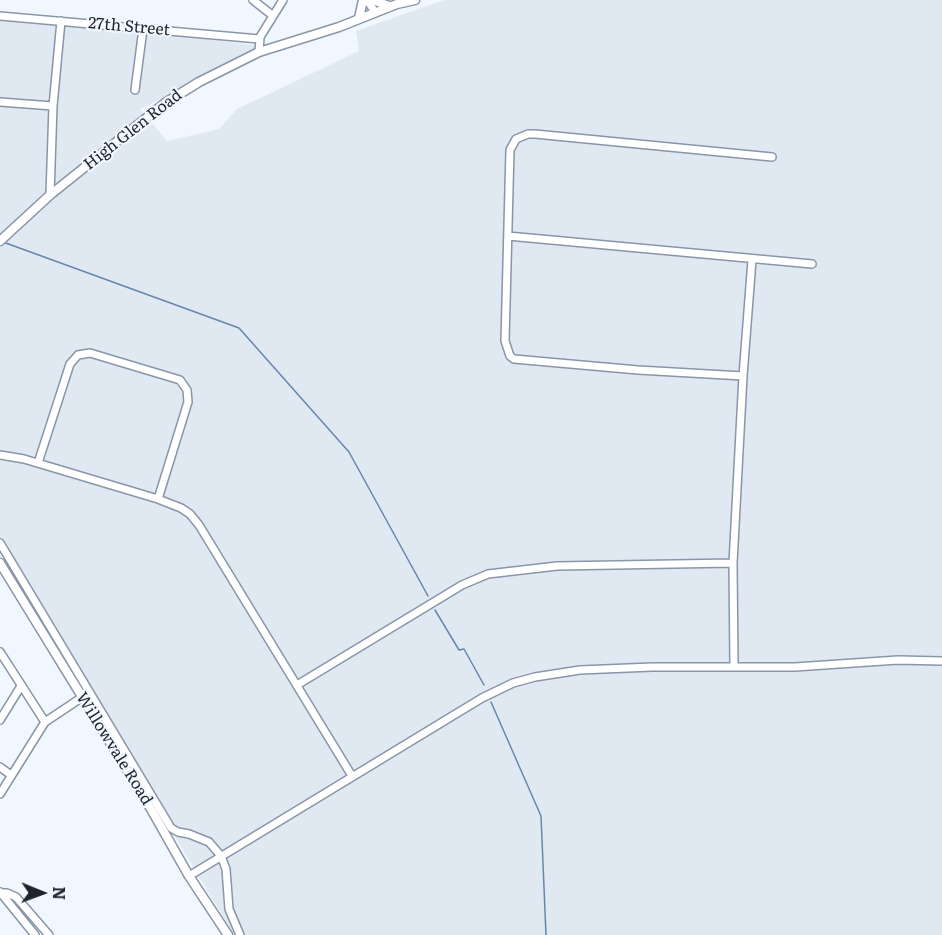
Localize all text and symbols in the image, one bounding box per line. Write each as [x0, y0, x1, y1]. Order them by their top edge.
street label: 27th Street [87, 14, 171, 40]
street label: High Glen Road [80, 86, 186, 174]
street label: Willowvale Road [72, 689, 156, 809]
north arrow [12, 863, 72, 923]
text: N [48, 886, 72, 900]

